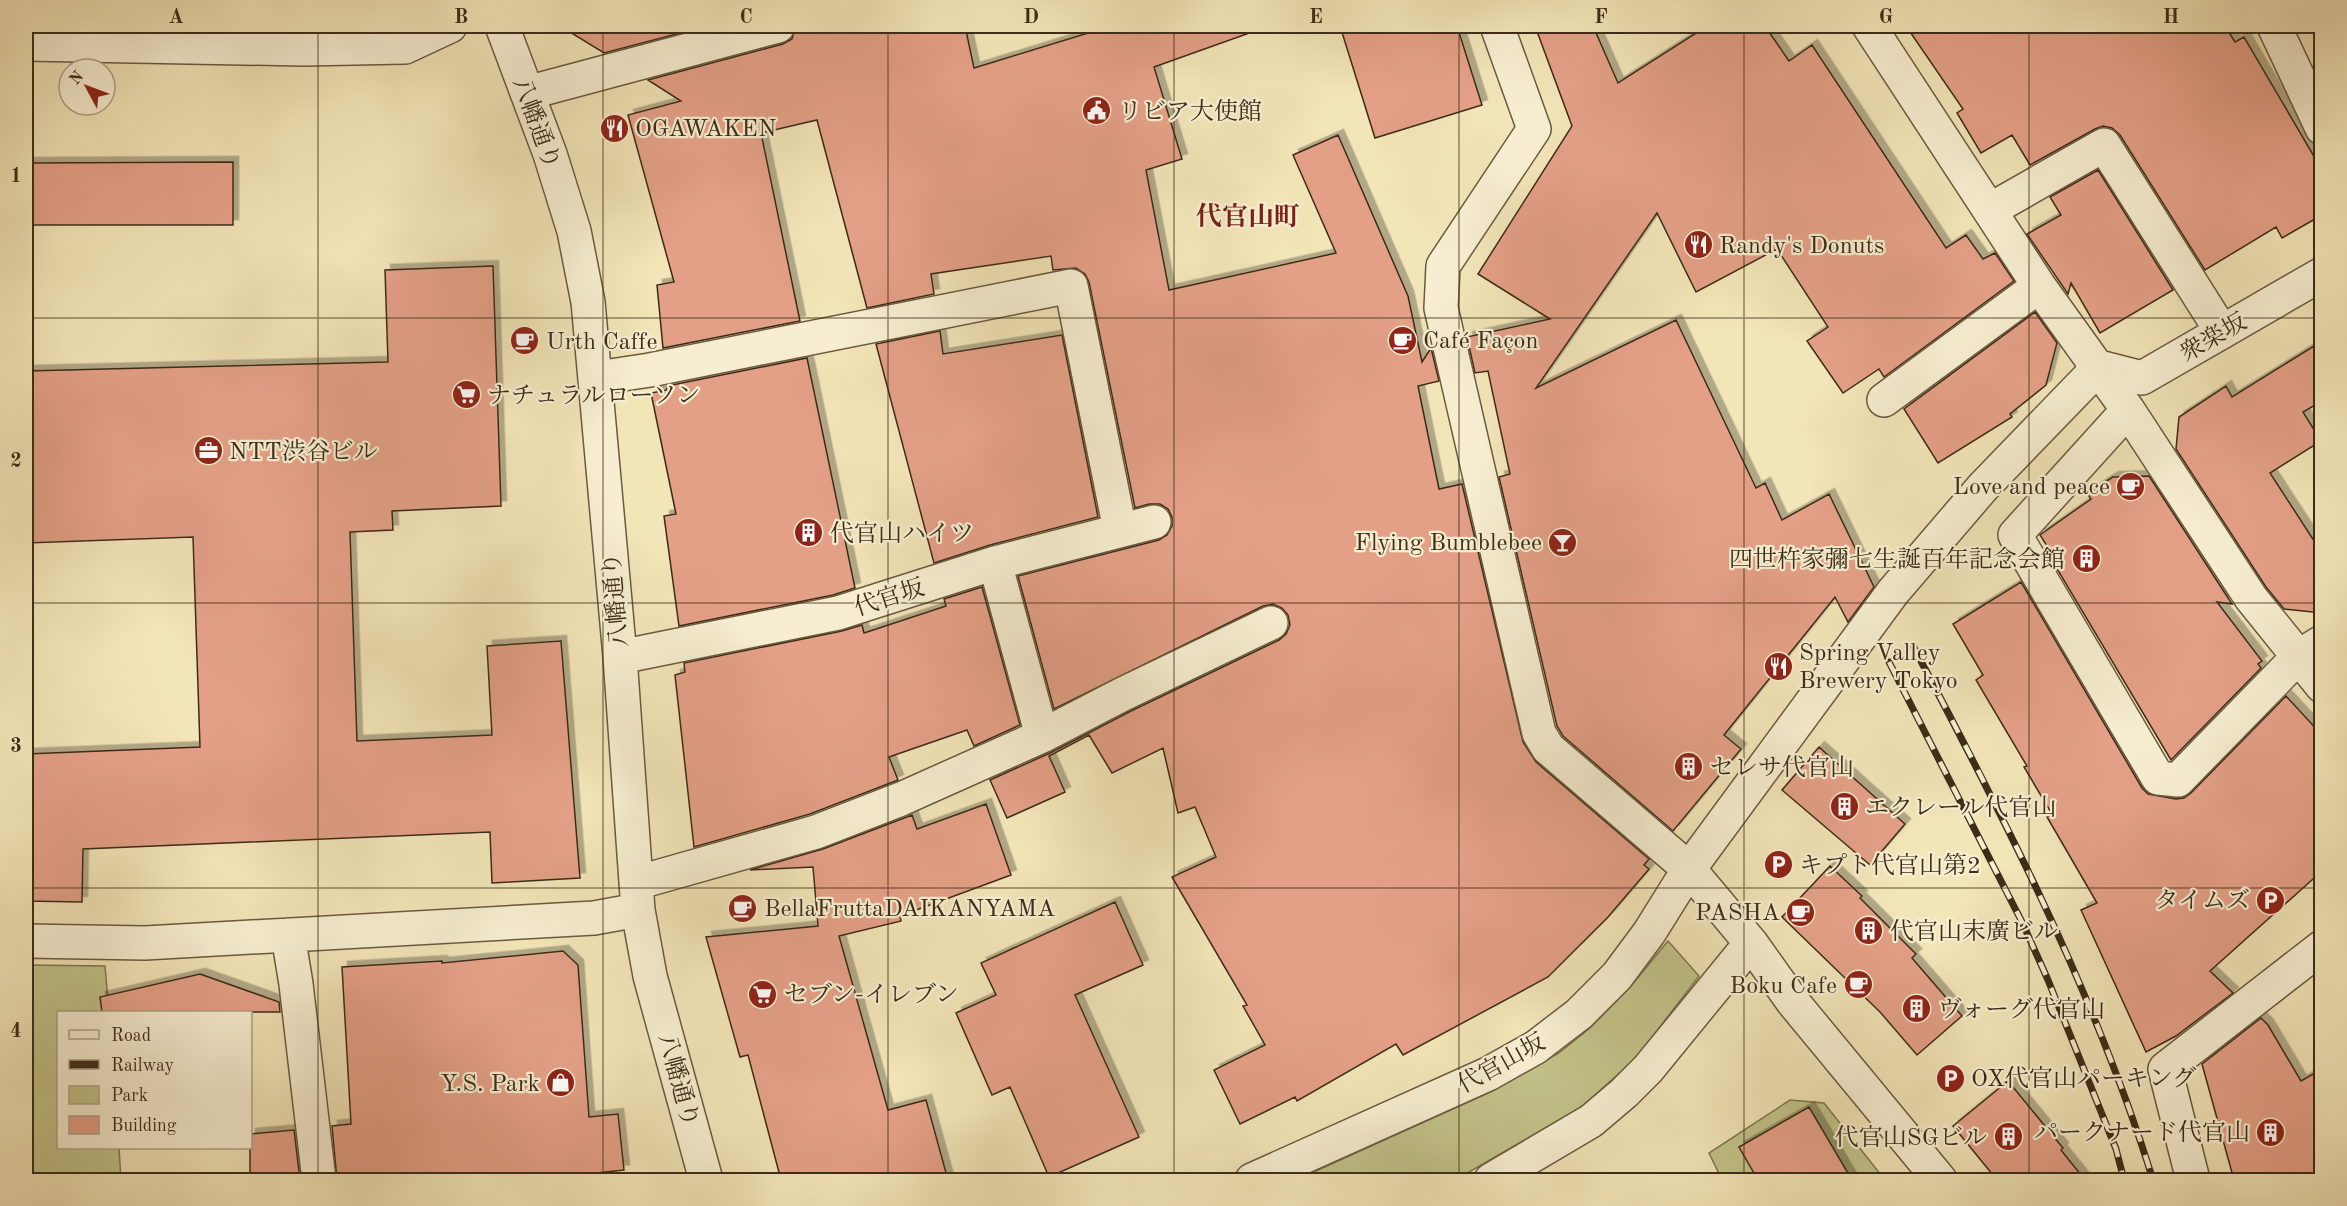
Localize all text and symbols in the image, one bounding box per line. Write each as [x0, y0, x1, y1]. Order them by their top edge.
text: A [168, 8, 184, 28]
text: B [454, 8, 468, 28]
text: C [739, 8, 753, 28]
text: D [1023, 8, 1039, 28]
text: E [1309, 8, 1323, 28]
text: F [1594, 8, 1608, 28]
text: G [1879, 8, 1893, 28]
text: H [2163, 8, 2179, 28]
north arrow [57, 57, 117, 117]
text: N [67, 68, 88, 88]
street label: 八幡通り [507, 73, 566, 173]
public building icon: リビア大使館 [1081, 95, 1113, 127]
place label: リビア大使館 [1118, 98, 1262, 125]
restaurant icon: OGAWAKEN [598, 112, 630, 144]
place label: OGAWAKEN [635, 118, 776, 142]
text: 1 [10, 167, 22, 187]
district label: 代官山町 [1196, 202, 1300, 231]
restaurant icon: Randy's Donuts [1682, 229, 1714, 261]
place label: Randy's Donuts [1719, 235, 1884, 259]
street label: 衆楽坂 [2175, 308, 2251, 367]
cafe icon: Café Façon [1386, 324, 1418, 356]
cafe icon: Urth Caffe [509, 325, 541, 357]
place label: Café Façon [1423, 330, 1539, 354]
place label: Urth Caffe [546, 331, 658, 355]
supermarket icon: ナチュラルローソン [450, 379, 482, 411]
place label: ナチュラルローソン [487, 384, 701, 409]
office icon: NTT渋谷ビル [192, 435, 224, 467]
place label: NTT渋谷ビル [229, 439, 378, 465]
text: 2 [10, 452, 22, 472]
cafe icon: Love and peace [2115, 470, 2147, 502]
place label: Love and peace [1953, 476, 2110, 500]
building icon: 代官山ハイツ [793, 517, 825, 549]
place label: 代官山ハイツ [830, 520, 974, 547]
bar icon: Flying Bumblebee [1547, 526, 1579, 558]
place label: Flying Bumblebee [1355, 532, 1542, 556]
building icon: 四世杵家彌七生誕百年記念会館 [2070, 543, 2102, 575]
place label: 四世杵家彌七生誕百年記念会館 [1729, 546, 2065, 573]
street label: 八幡通り [598, 551, 633, 649]
street label: 代官坂 [851, 574, 928, 621]
place label: Spring Valley Brewery Tokyo [1799, 642, 1958, 694]
restaurant icon: Spring Valley Brewery Tokyo [1762, 650, 1794, 682]
text: 3 [10, 737, 22, 757]
building icon: セレサ代官山 [1673, 751, 1705, 783]
place label: セレサ代官山 [1710, 754, 1854, 781]
building icon: エクレール代官山 [1828, 791, 1860, 823]
place label: エクレール代官山 [1865, 794, 2057, 821]
parking icon: キプト代官山第2 [1762, 849, 1794, 881]
place label: キプト代官山第2 [1799, 852, 1981, 879]
parking icon: タイムズ [2255, 884, 2287, 916]
place label: タイムズ [2154, 888, 2250, 914]
cafe icon: BellaFruttaDAIKANYAMA [727, 892, 759, 924]
cafe icon: PASHA [1785, 896, 1817, 928]
place label: BellaFruttaDAIKANYAMA [764, 898, 1055, 922]
place label: PASHA [1695, 902, 1780, 926]
building icon: 代官山末廣ビル [1853, 915, 1885, 947]
place label: 代官山末廣ビル [1890, 918, 2058, 945]
cafe icon: Boku Cafe [1842, 969, 1874, 1001]
place label: Boku Cafe [1730, 975, 1837, 999]
supermarket icon: セブン-イレブン [747, 978, 779, 1010]
place label: セブン-イレブン [784, 982, 959, 1008]
building icon: ヴォーグ代官山 [1901, 993, 1933, 1025]
place label: ヴォーグ代官山 [1938, 996, 2105, 1023]
legend [57, 1011, 252, 1149]
text: 4 [10, 1022, 22, 1042]
text: Road [111, 1027, 151, 1045]
street label: 代官山坂 [1453, 1028, 1550, 1099]
street label: 八幡通り [653, 1030, 704, 1130]
text: Railway [111, 1057, 174, 1075]
parking icon: OX代官山パーキング [1934, 1062, 1966, 1094]
place label: OX代官山パーキング [1971, 1065, 2196, 1092]
shop icon: Y.S. Park [545, 1067, 577, 1099]
place label: Y.S. Park [440, 1073, 540, 1097]
text: Park [111, 1087, 148, 1105]
building icon: パークナード代官山 [2255, 1116, 2287, 1148]
text: Building [111, 1117, 177, 1135]
place label: パークナード代官山 [2034, 1119, 2250, 1146]
building icon: 代官山SGビル [1992, 1121, 2024, 1153]
place label: 代官山SGビル [1835, 1124, 1987, 1151]

